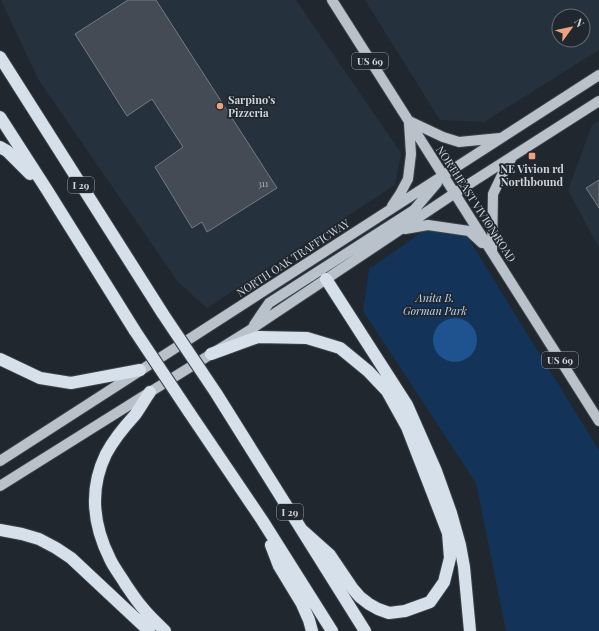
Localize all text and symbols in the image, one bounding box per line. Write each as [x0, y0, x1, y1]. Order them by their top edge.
north arrow [551, 8, 591, 48]
text: N [571, 15, 588, 30]
road number: US 69 [352, 53, 388, 69]
place label: Sarpino's Pizzeria [228, 92, 275, 120]
marker: Sarpino's Pizzeria [215, 101, 225, 111]
street label: NORTHEAST VIVION ROAD [433, 143, 520, 265]
marker: NE Vivion rd Northbound [527, 151, 537, 161]
place label: NE Vivion rd Northbound [500, 161, 564, 189]
road number: I 29 [68, 177, 94, 193]
house number: 311 [258, 177, 269, 189]
street label: NORTH OAK TRAFFICWAY [233, 215, 352, 300]
park label: Anita B. Gorman Park [403, 290, 467, 318]
road number: US 69 [542, 352, 578, 368]
road number: I 29 [277, 504, 303, 520]

